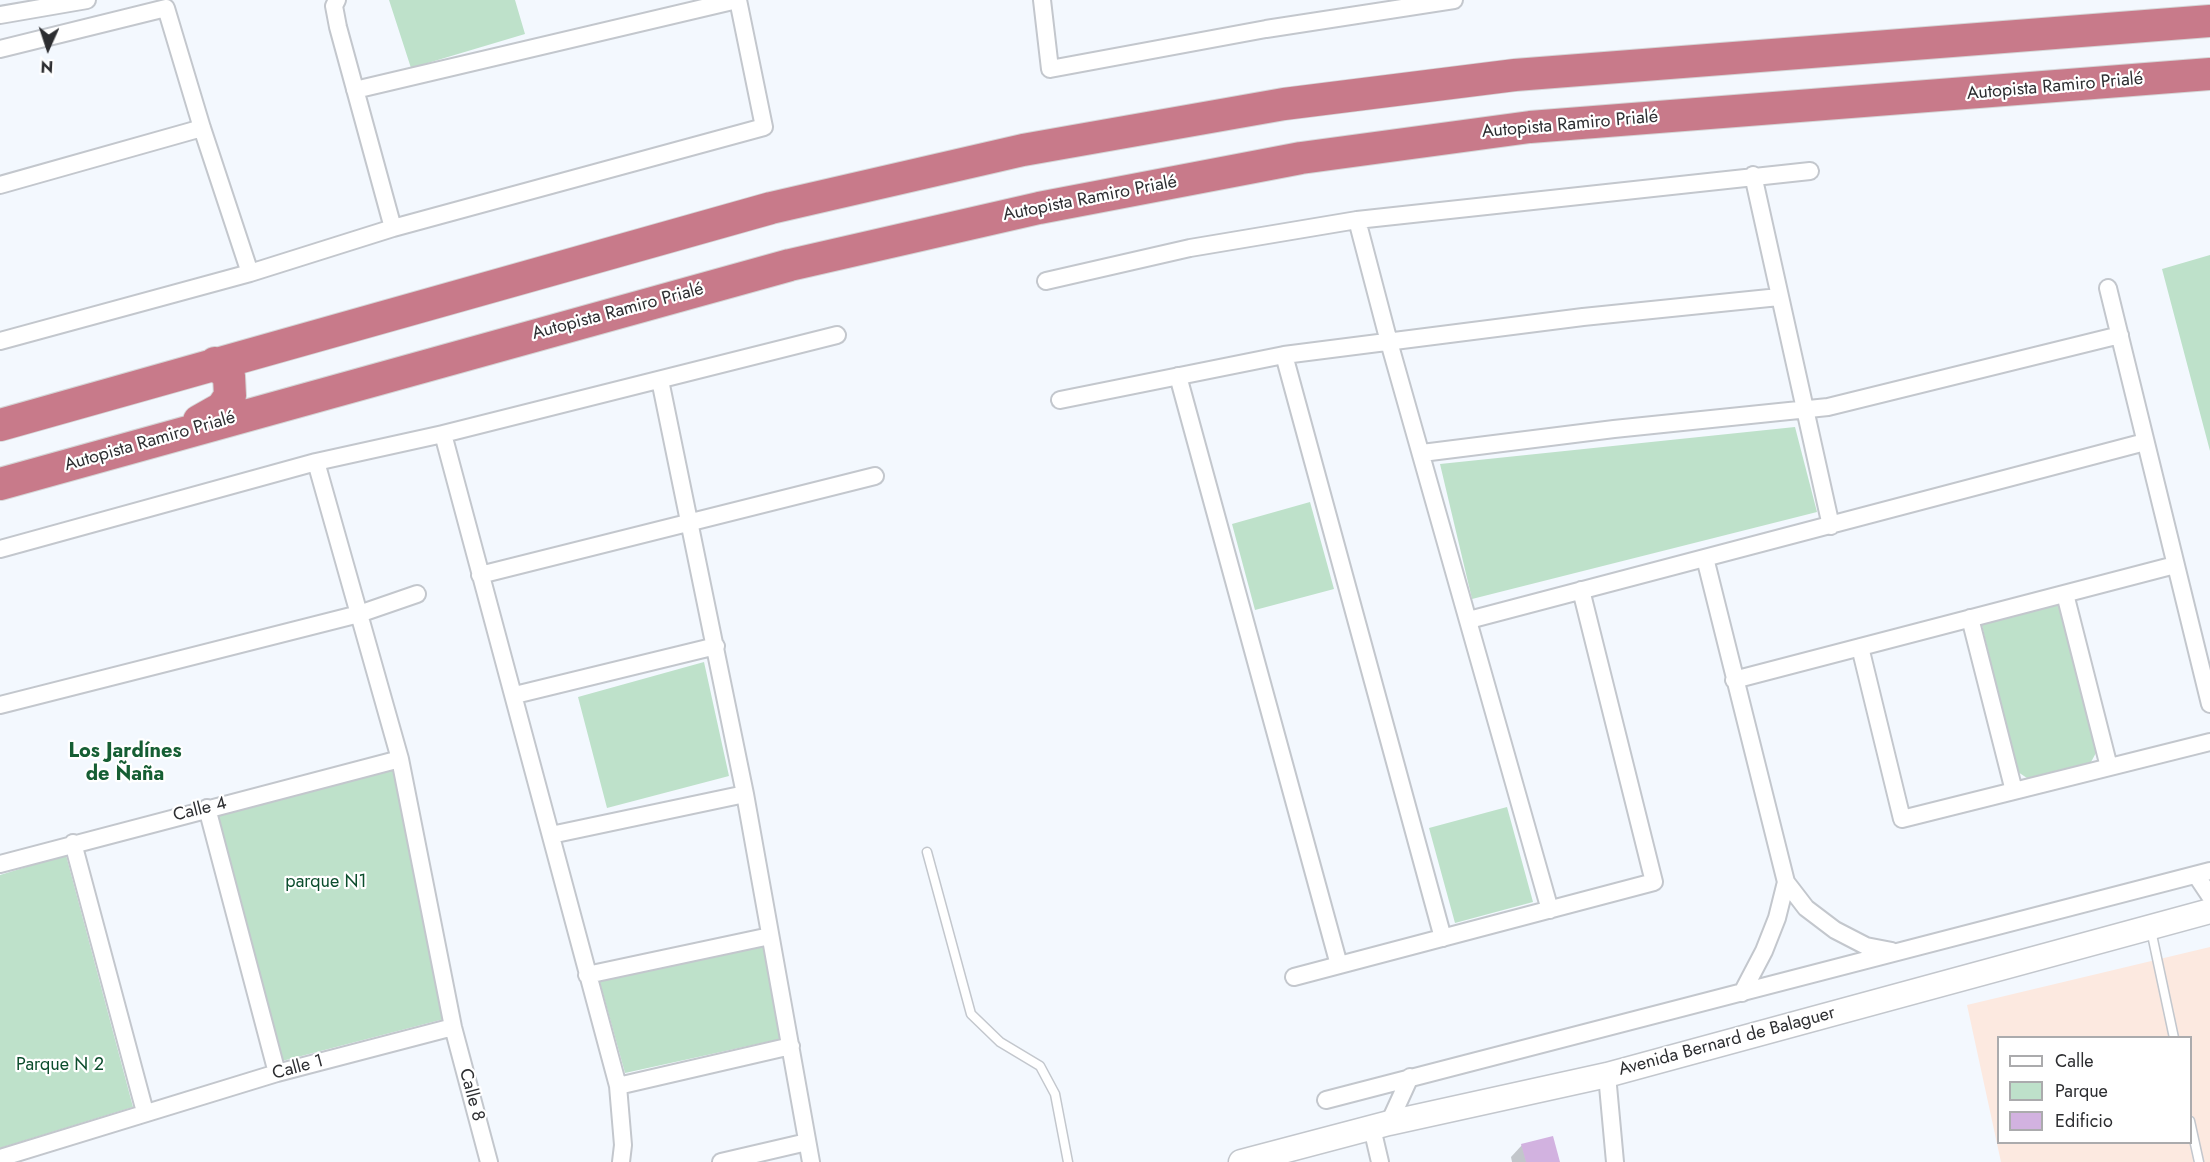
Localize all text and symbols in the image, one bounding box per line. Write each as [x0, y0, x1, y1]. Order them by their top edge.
north arrow [18, 18, 78, 78]
text: N [40, 55, 54, 78]
street label: Autopista Ramiro Prialé [1966, 69, 2144, 105]
street label: Autopista Ramiro Prialé [1481, 107, 1659, 143]
street label: Autopista Ramiro Prialé [1001, 172, 1179, 226]
street label: Autopista Ramiro Prialé [530, 279, 706, 345]
street label: Autopista Ramiro Prialé [62, 407, 238, 477]
district label: Los Jardínes de Ñaña [68, 740, 182, 787]
street label: Calle 4 [171, 793, 229, 827]
park label: parque N1 [285, 872, 367, 894]
street label: Avenida Bernard de Balaguer [1616, 1003, 1838, 1081]
legend [1997, 1036, 2192, 1144]
text: Calle [2055, 1048, 2094, 1074]
street label: Calle 1 [270, 1051, 326, 1085]
park label: Parque N 2 [16, 1055, 104, 1077]
street label: Calle 8 [454, 1066, 488, 1124]
text: Parque [2055, 1078, 2108, 1104]
text: Edificio [2055, 1108, 2113, 1134]

